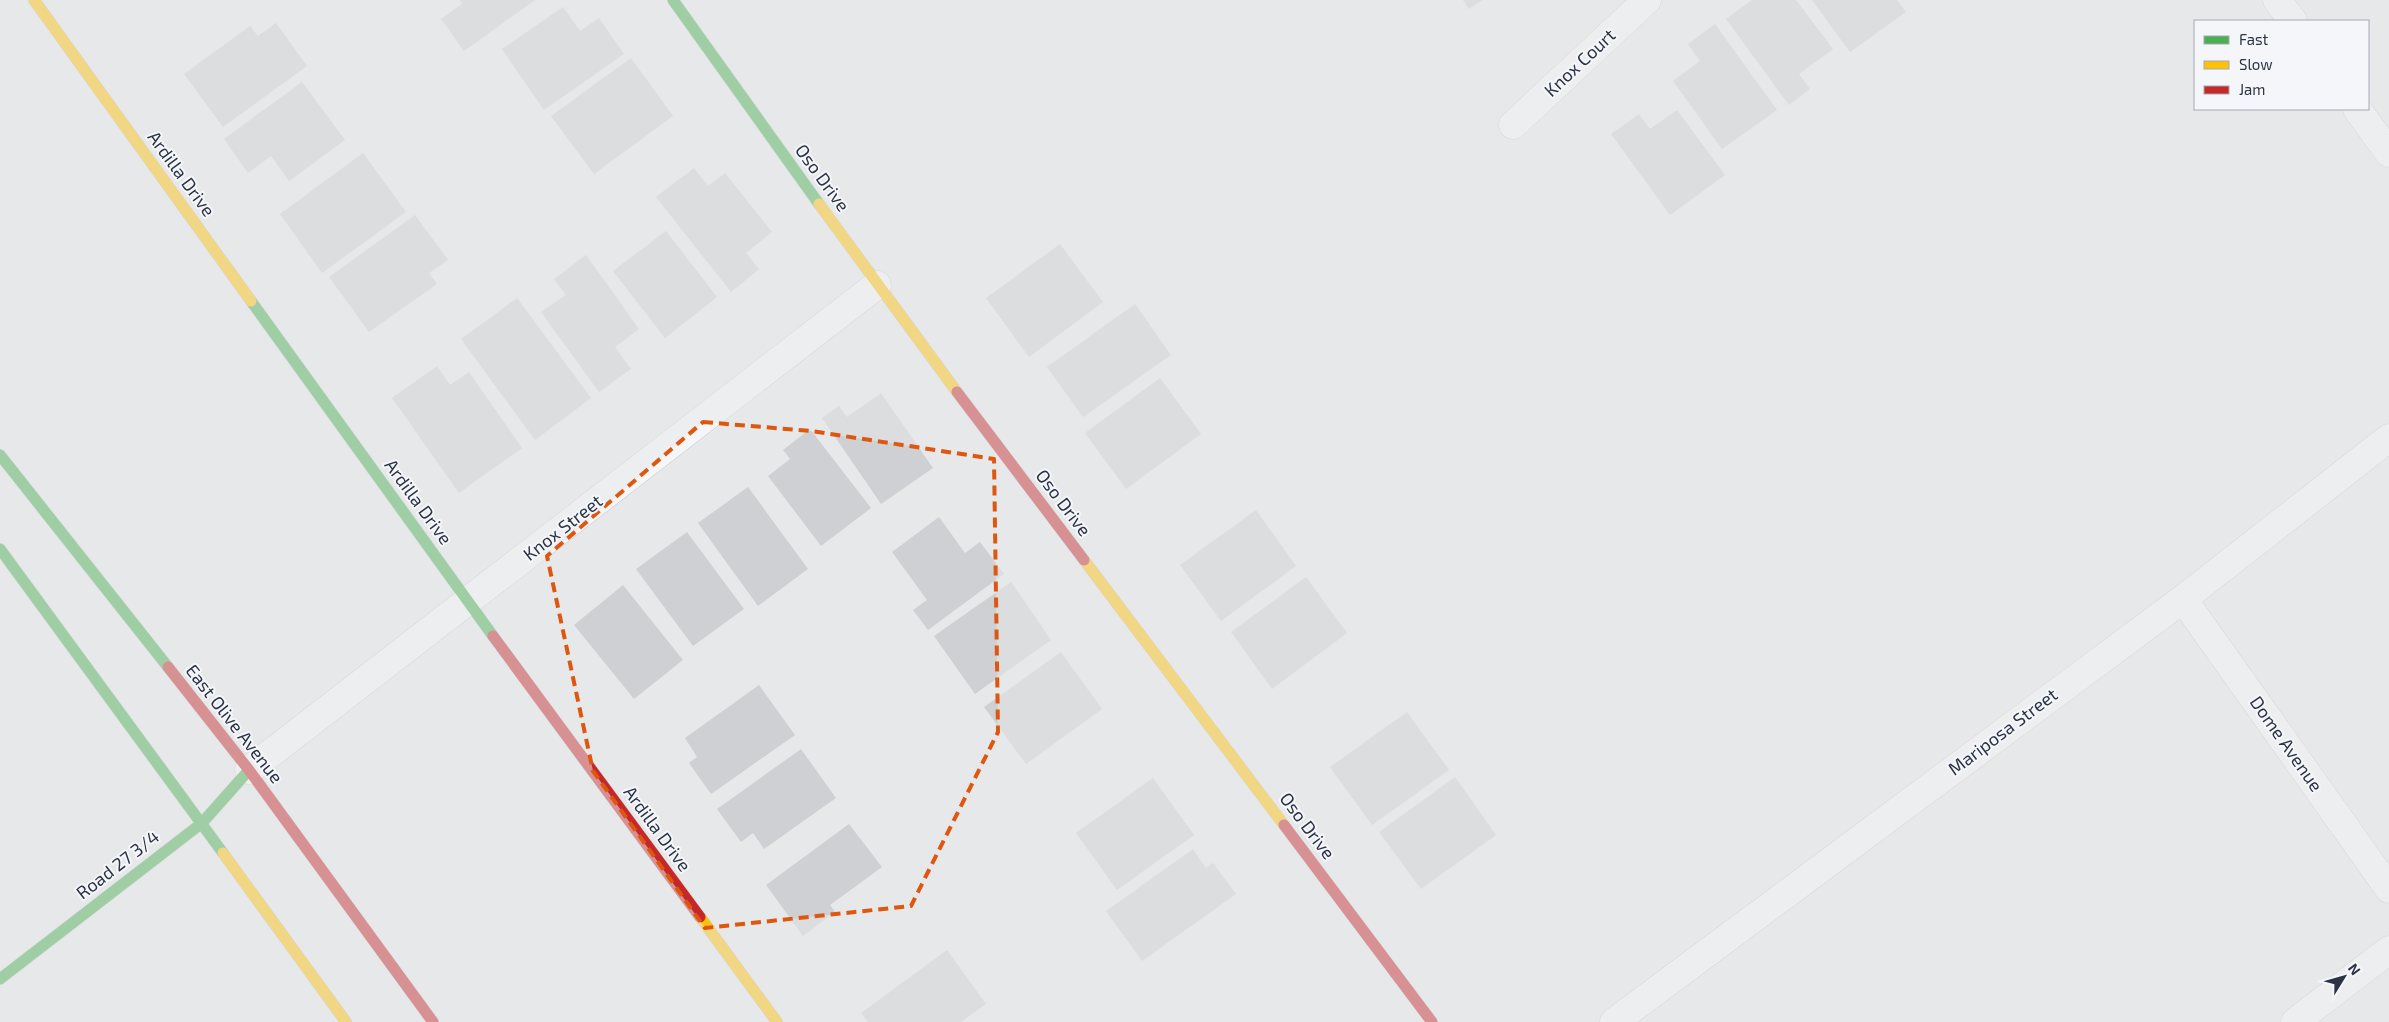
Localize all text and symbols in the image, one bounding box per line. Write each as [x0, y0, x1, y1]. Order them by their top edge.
legend [2194, 20, 2369, 110]
street label: Knox Court [1539, 24, 1620, 101]
text: Fast [2239, 30, 2269, 48]
text: Slow [2239, 55, 2273, 73]
text: Jam [2239, 80, 2265, 98]
street label: Ardilla Drive [143, 126, 220, 220]
street label: Oso Drive [791, 139, 855, 215]
street label: Ardilla Drive [380, 454, 457, 548]
street label: Oso Drive [1032, 465, 1096, 540]
street label: Knox Street [518, 489, 607, 565]
street label: East Olive Avenue [182, 660, 288, 787]
street label: Mariposa Street [1943, 683, 2061, 779]
street label: Dome Avenue [2246, 691, 2328, 795]
street label: Ardilla Drive [619, 781, 696, 875]
street label: Oso Drive [1276, 788, 1340, 863]
street label: Road 27 3/4 [72, 825, 163, 903]
north arrow [2319, 952, 2369, 1002]
text: N [2345, 960, 2365, 978]

